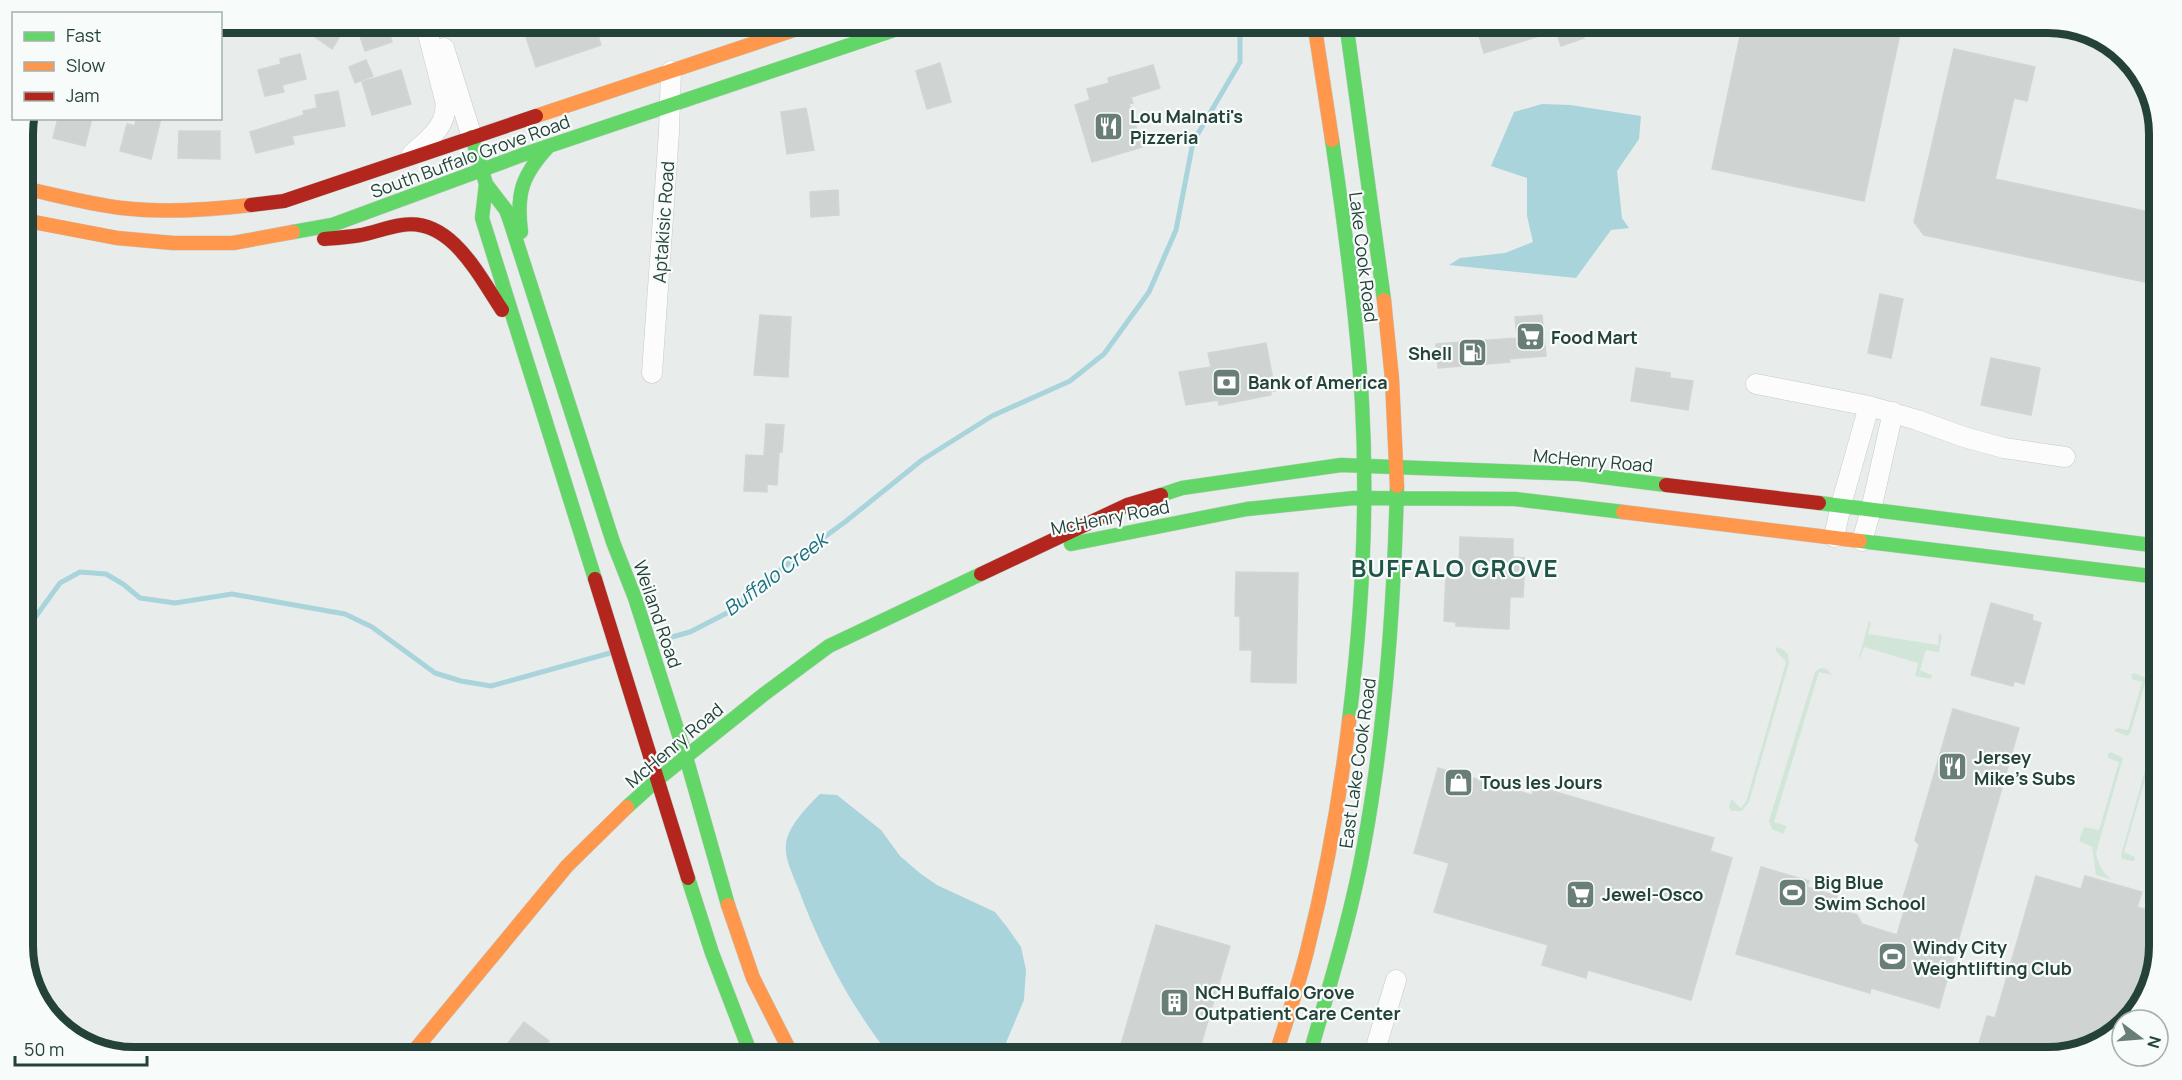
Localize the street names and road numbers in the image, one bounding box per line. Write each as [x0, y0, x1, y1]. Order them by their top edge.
street label: South Buffalo Grove Road [367, 109, 573, 203]
street label: Aptakisic Road [647, 160, 679, 284]
street label: Lake Cook Road [1344, 190, 1384, 324]
street label: McHenry Road [1532, 443, 1654, 477]
street label: McHenry Road [1049, 494, 1171, 540]
street label: Weiland Road [628, 557, 688, 671]
street label: East Lake Cook Road [1333, 676, 1381, 850]
street label: McHenry Road [620, 697, 728, 793]

